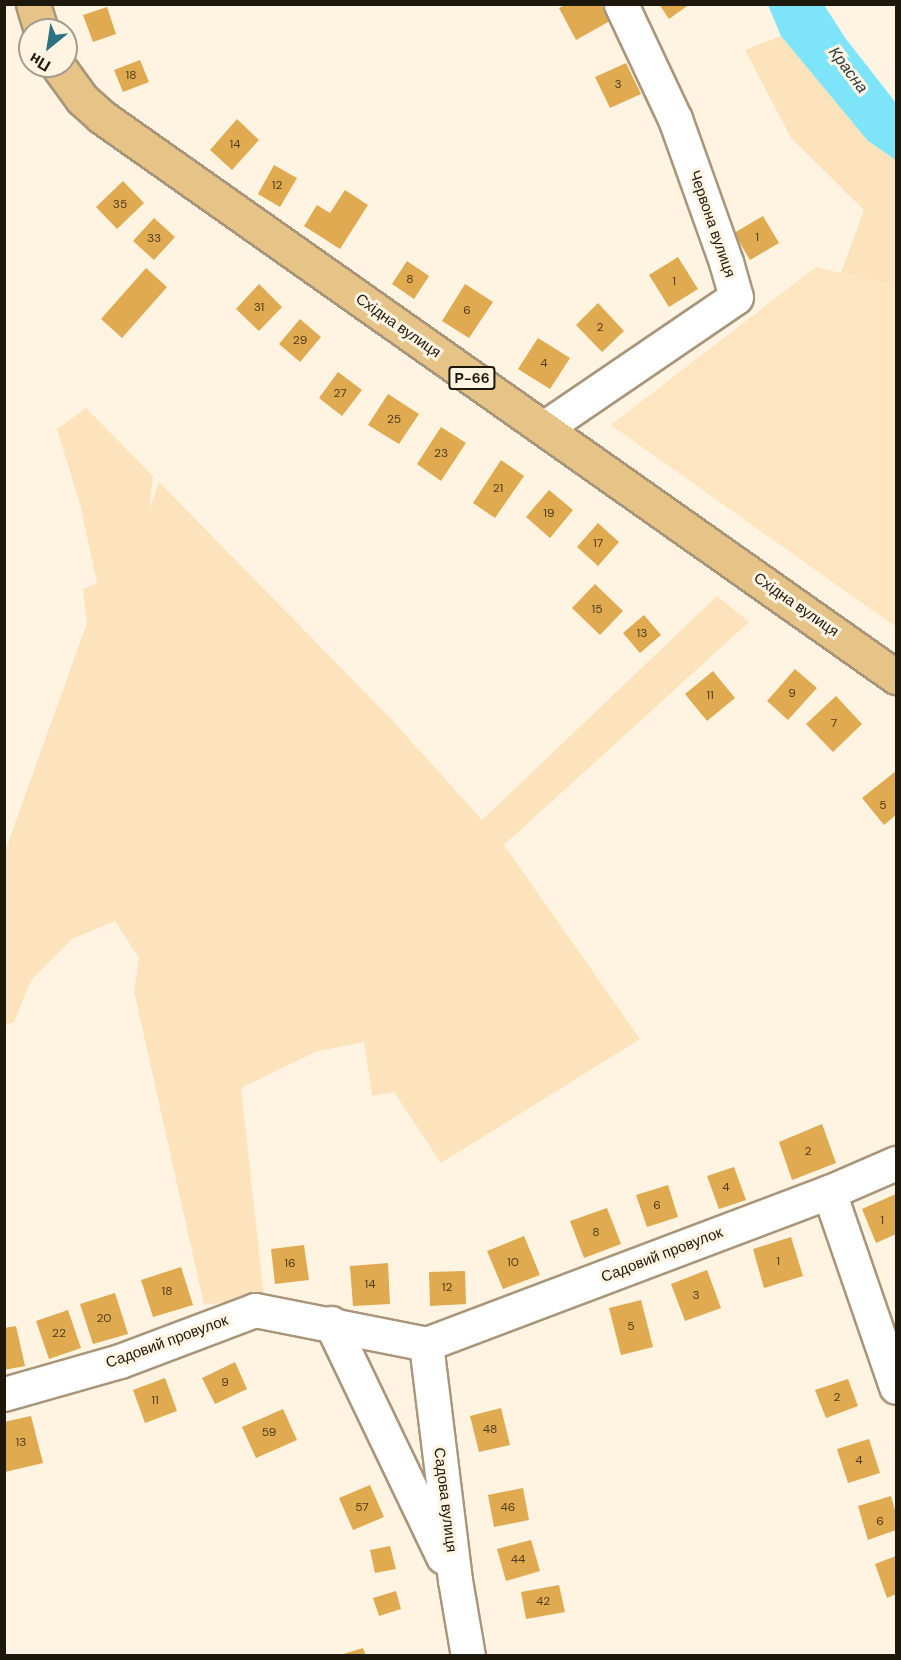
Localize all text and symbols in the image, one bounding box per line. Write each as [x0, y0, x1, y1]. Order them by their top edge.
north arrow [18, 18, 78, 78]
water label: Красна [824, 43, 872, 97]
text: Пн [25, 48, 54, 77]
house number: 18 [125, 69, 137, 83]
house number: 3 [614, 78, 622, 92]
house number: 14 [229, 138, 241, 152]
street label: Червона вулиця [685, 168, 739, 280]
house number: 12 [272, 179, 282, 193]
house number: 35 [113, 198, 127, 212]
house number: 1 [755, 231, 759, 245]
house number: 33 [147, 232, 161, 246]
house number: 8 [406, 273, 414, 287]
house number: 1 [672, 275, 676, 289]
street label: Східна вулиця [352, 290, 444, 362]
house number: 31 [254, 301, 264, 315]
house number: 6 [463, 304, 471, 318]
house number: 2 [597, 321, 603, 335]
house number: 29 [293, 334, 307, 348]
house number: 4 [540, 357, 548, 371]
road number: Р-66 [448, 367, 496, 389]
house number: 27 [333, 387, 347, 401]
house number: 25 [387, 413, 401, 427]
house number: 23 [434, 447, 448, 461]
house number: 21 [493, 482, 503, 496]
house number: 19 [543, 507, 555, 521]
house number: 17 [593, 537, 603, 551]
street label: Східна вулиця [750, 569, 842, 641]
house number: 15 [591, 603, 603, 617]
house number: 13 [637, 627, 647, 641]
house number: 9 [788, 687, 796, 701]
house number: 11 [706, 689, 714, 703]
house number: 7 [831, 717, 837, 731]
house number: 5 [879, 799, 887, 813]
house number: 2 [805, 1145, 811, 1159]
house number: 4 [722, 1181, 730, 1195]
house number: 6 [653, 1199, 661, 1213]
house number: 1 [880, 1214, 884, 1228]
street label: Садовий провулок [599, 1224, 725, 1286]
house number: 8 [592, 1226, 600, 1240]
house number: 1 [776, 1255, 780, 1269]
house number: 10 [507, 1256, 519, 1270]
house number: 16 [284, 1257, 296, 1271]
house number: 14 [364, 1278, 376, 1292]
house number: 12 [442, 1281, 452, 1295]
house number: 18 [161, 1285, 173, 1299]
house number: 3 [692, 1289, 700, 1303]
house number: 20 [97, 1312, 111, 1326]
street label: Садовий провулок [104, 1312, 230, 1372]
house number: 5 [627, 1320, 635, 1334]
house number: 22 [52, 1327, 66, 1341]
house number: 9 [221, 1376, 229, 1390]
house number: 2 [834, 1391, 840, 1405]
house number: 11 [151, 1394, 159, 1408]
house number: 48 [483, 1423, 497, 1437]
house number: 59 [262, 1426, 276, 1440]
house number: 13 [16, 1436, 26, 1450]
street label: Садова вулиця [430, 1447, 460, 1553]
house number: 4 [855, 1454, 863, 1468]
house number: 57 [355, 1501, 369, 1515]
house number: 46 [501, 1501, 515, 1515]
house number: 6 [876, 1515, 884, 1529]
house number: 44 [511, 1553, 525, 1567]
house number: 42 [536, 1595, 550, 1609]

